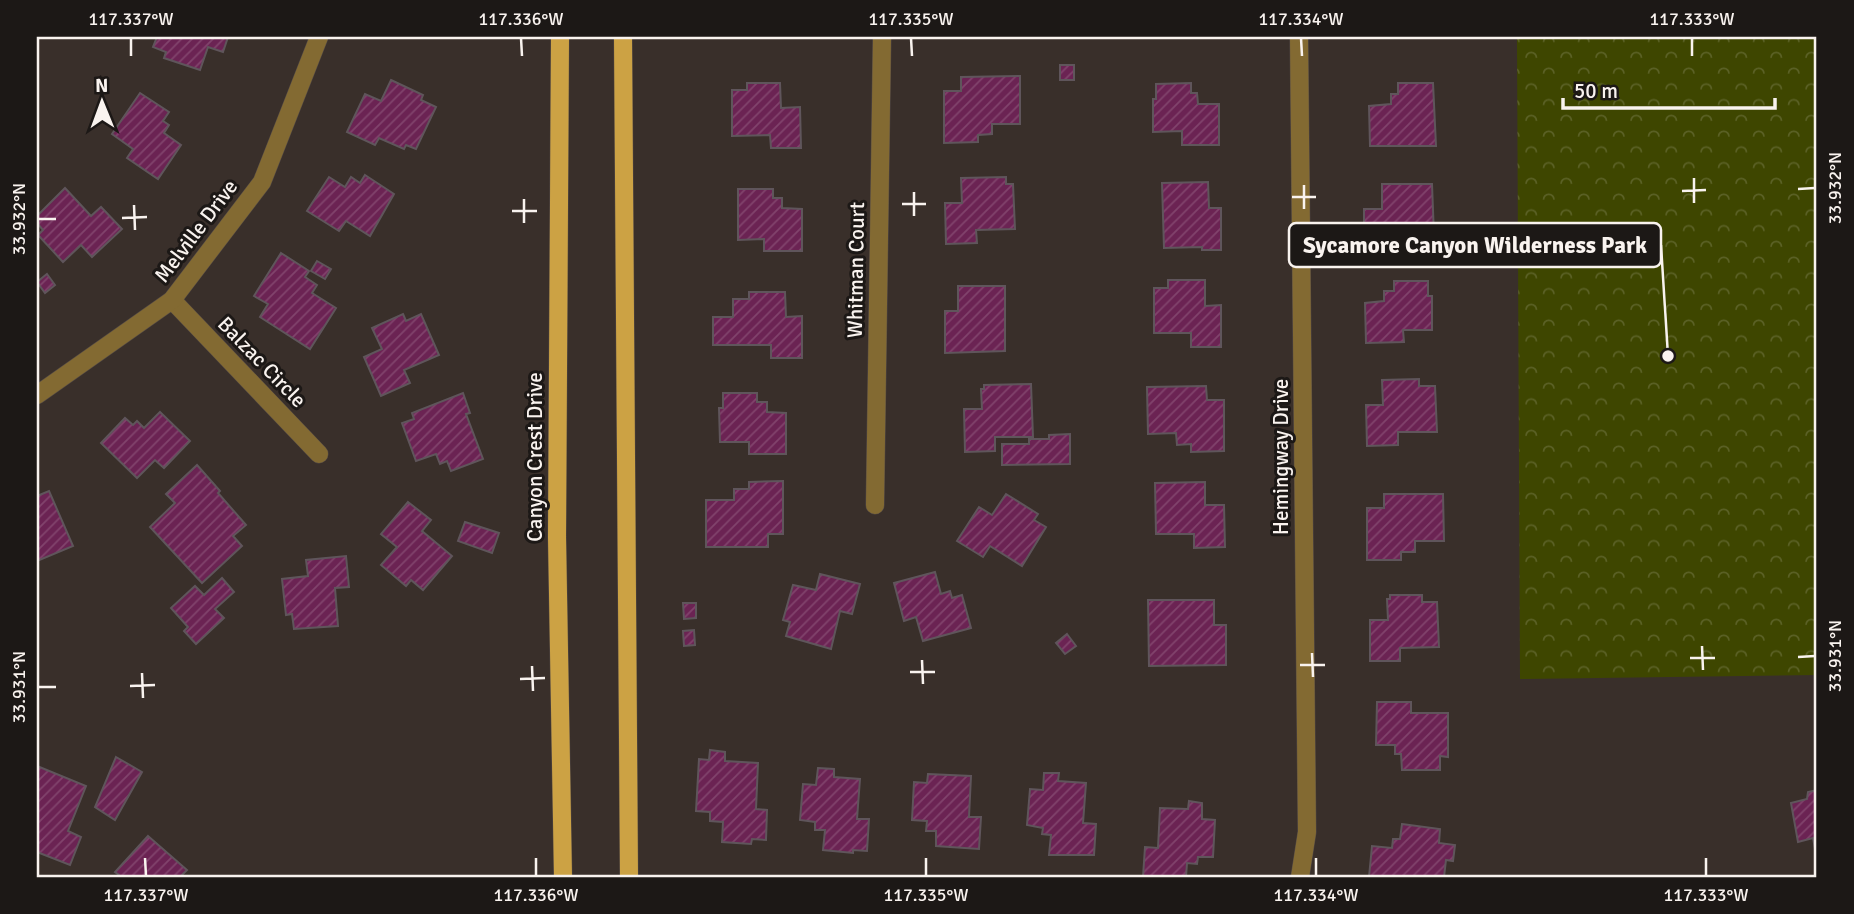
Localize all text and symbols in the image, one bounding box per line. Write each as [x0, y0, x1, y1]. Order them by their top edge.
text: 117.337°W [88, 8, 174, 30]
text: 117.336°W [478, 8, 564, 30]
text: 117.335°W [868, 8, 954, 30]
text: 117.334°W [1258, 8, 1344, 30]
text: 117.333°W [1649, 8, 1735, 30]
north arrow [66, 66, 136, 136]
scale bar [1563, 66, 1775, 110]
text: N [95, 74, 109, 98]
text: 50 m [1574, 78, 1618, 104]
text: 33.932°N [1824, 152, 1846, 224]
street label: Melville Drive [149, 174, 243, 288]
text: 33.932°N [8, 183, 30, 255]
street label: Whitman Court [842, 202, 870, 338]
callout: Sycamore Canyon Wilderness Park [1289, 223, 1661, 267]
text: Sycamore Canyon Wilderness Park [1303, 231, 1647, 260]
street label: Balzac Circle [212, 311, 312, 413]
street label: Canyon Crest Drive [522, 372, 548, 542]
street label: Hemingway Drive [1268, 379, 1294, 535]
text: 33.931°N [1824, 620, 1846, 692]
text: 33.931°N [8, 651, 30, 723]
text: 117.337°W [103, 884, 189, 906]
text: 117.336°W [493, 884, 579, 906]
text: 117.335°W [883, 884, 969, 906]
text: 117.334°W [1273, 884, 1359, 906]
text: 117.333°W [1663, 884, 1749, 906]

